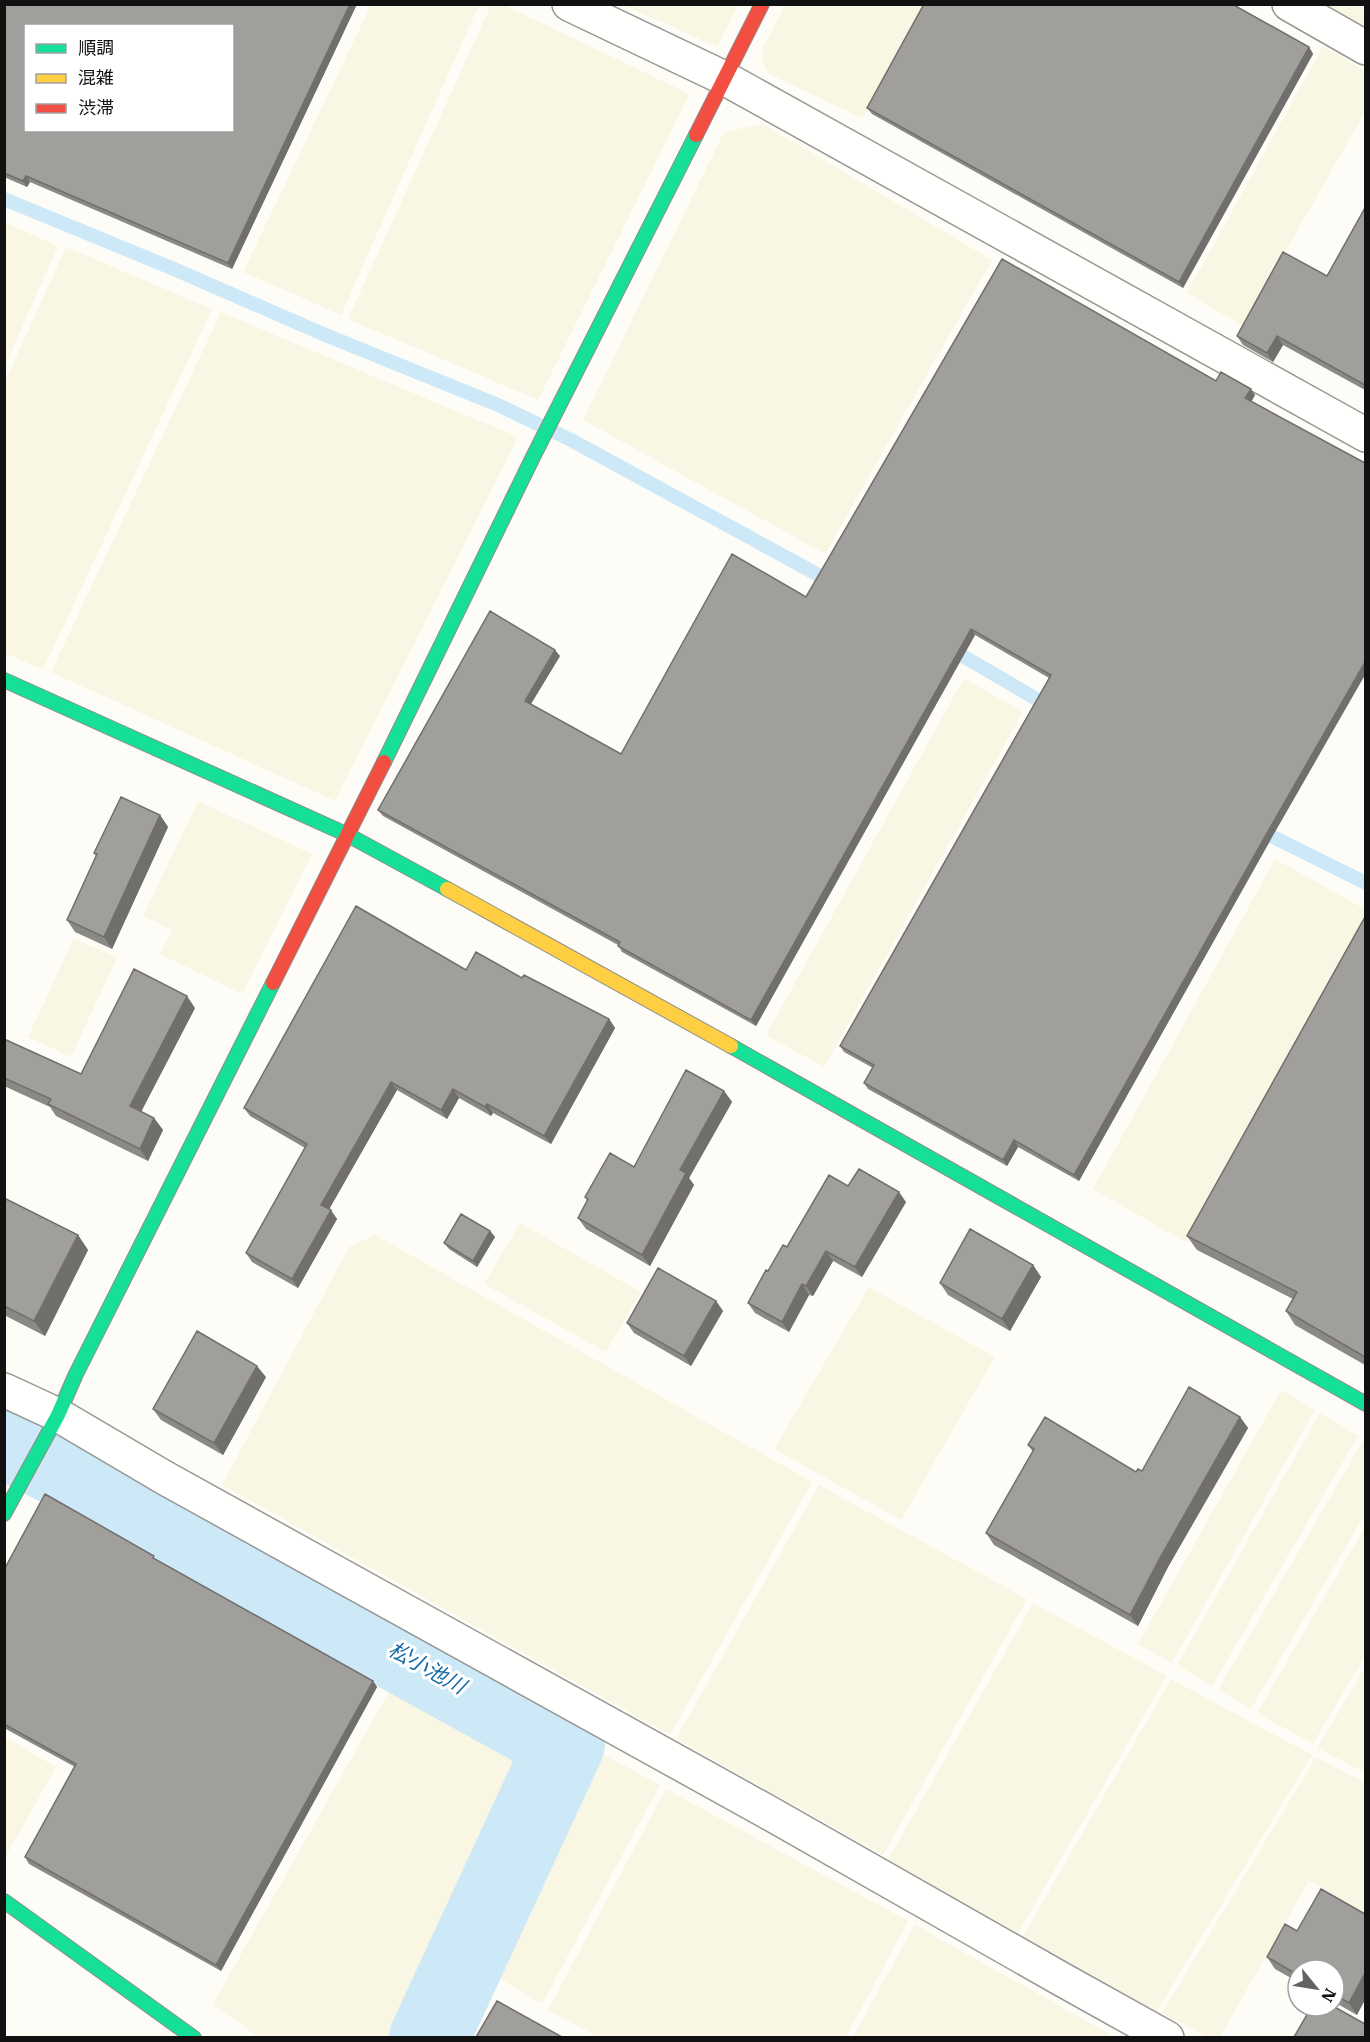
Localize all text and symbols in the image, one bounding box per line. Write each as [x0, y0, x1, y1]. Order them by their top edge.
legend [24, 24, 234, 132]
text: 順調 [78, 36, 114, 59]
text: 混雑 [78, 66, 114, 89]
text: 渋滞 [78, 96, 114, 119]
water label: 松小池川 [384, 1635, 473, 1701]
north arrow [1286, 1958, 1346, 2018]
text: N [1317, 1985, 1341, 2006]

